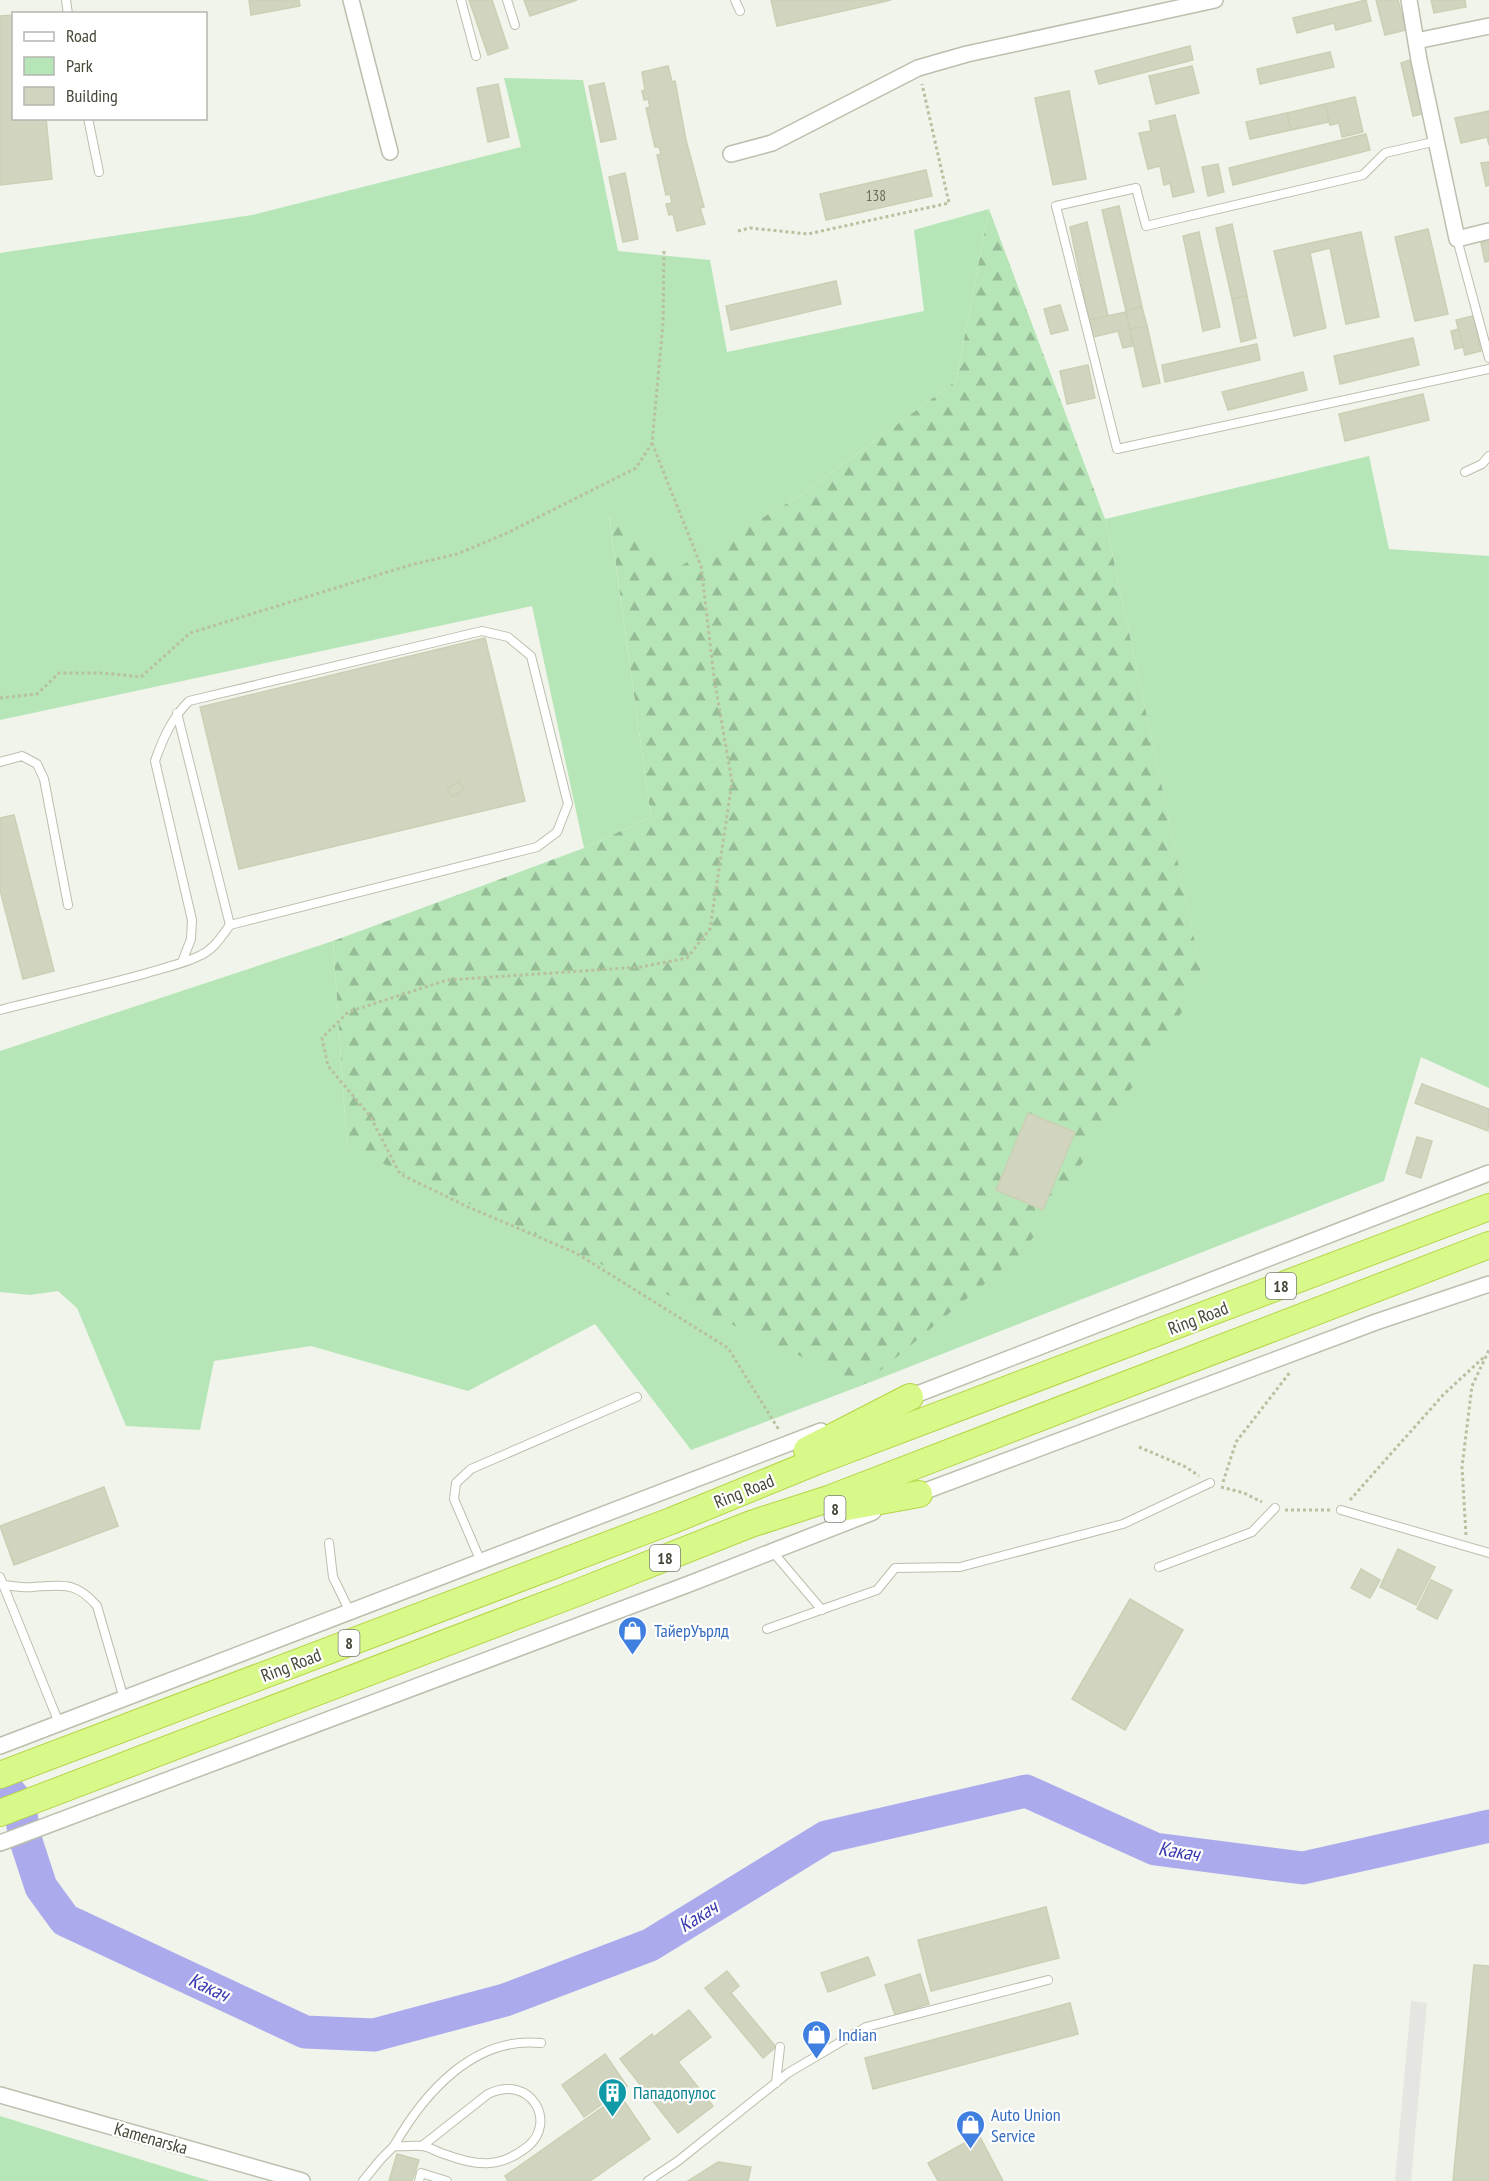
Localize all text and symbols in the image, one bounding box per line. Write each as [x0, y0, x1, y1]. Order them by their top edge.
legend [12, 12, 207, 120]
text: Road [66, 24, 97, 47]
text: Park [66, 54, 93, 77]
text: Building [66, 84, 118, 107]
house number: 138 [866, 186, 886, 205]
road number: 18 [1266, 1273, 1296, 1299]
street label: Ring Road [1165, 1296, 1231, 1340]
street label: Ring Road [711, 1469, 777, 1513]
road number: 8 [824, 1496, 846, 1522]
road number: 18 [650, 1545, 680, 1571]
shop icon: ТайерУърлд [617, 1614, 649, 1656]
place label: ТайерУърлд [654, 1619, 729, 1642]
road number: 8 [338, 1630, 360, 1656]
street label: Ring Road [258, 1643, 324, 1687]
water label: Какач [1156, 1835, 1204, 1867]
water label: Какач [674, 1893, 724, 1938]
water label: Какач [185, 1966, 235, 2008]
shop icon: Indian [801, 2018, 833, 2060]
place label: Indian [838, 2023, 877, 2046]
building icon: Пападопулос [596, 2076, 628, 2118]
place label: Пападопулос [633, 2081, 717, 2104]
place label: Auto Union Service [991, 2103, 1061, 2147]
shop icon: Auto Union Service [954, 2108, 986, 2150]
street label: Kamenarska [112, 2117, 190, 2159]

